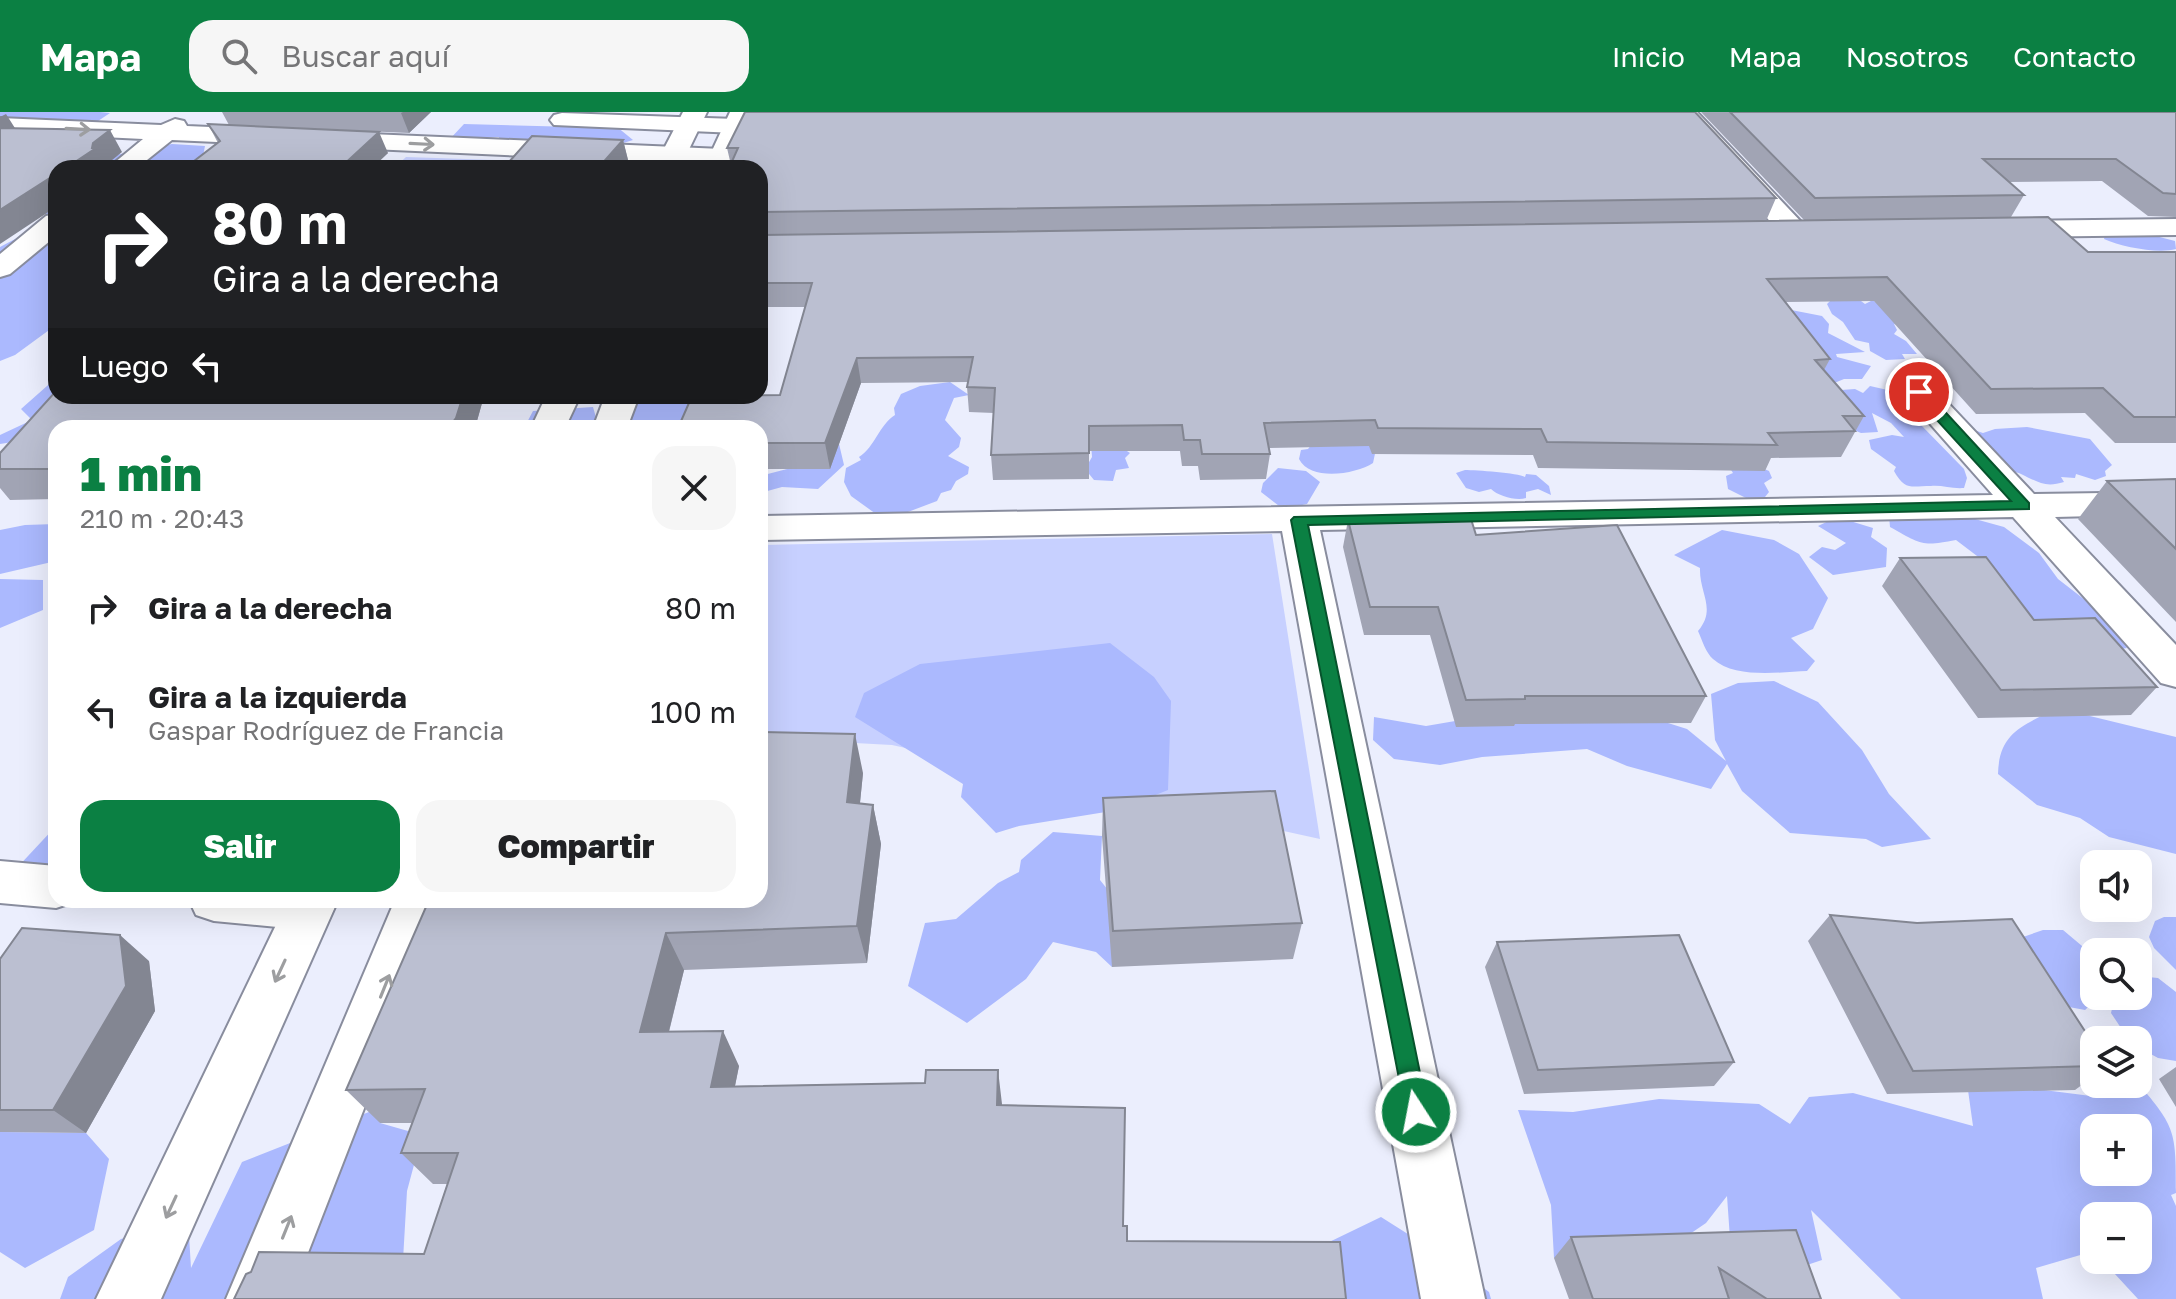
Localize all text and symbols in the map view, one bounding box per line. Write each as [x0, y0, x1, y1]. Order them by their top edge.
search box [189, 20, 749, 92]
text: Mapa [40, 34, 141, 79]
icon: search [217, 34, 261, 78]
text: Buscar aquí [281, 38, 450, 74]
text: Inicio [1612, 40, 1685, 73]
text: Mapa [1729, 40, 1802, 73]
text: Nosotros [1846, 40, 1969, 73]
text: Contacto [2013, 40, 2136, 73]
one-way arrow [64, 121, 91, 136]
one-way arrow [408, 137, 435, 152]
text: 80 m [212, 189, 347, 256]
icon: right [80, 192, 184, 296]
text: Gira a la derecha [212, 257, 500, 300]
icon: left [185, 344, 229, 388]
text: Luego [80, 348, 169, 384]
pin [1885, 358, 1953, 426]
icon: arrive [1897, 370, 1941, 414]
text: 1 min [80, 444, 202, 502]
button: close [652, 446, 736, 530]
text: 210 m · 20:43 [80, 503, 244, 534]
icon: right [80, 586, 124, 630]
text: Gira a la derecha [148, 590, 392, 626]
text: 80 m [665, 590, 736, 626]
text: Gira a la izquierda [148, 679, 407, 715]
icon: left [80, 690, 124, 734]
text: 100 m [650, 694, 736, 730]
text: Gaspar Rodríguez de Francia [148, 715, 504, 746]
button: Salir [80, 800, 400, 892]
button: Compartir [416, 800, 736, 892]
map controls [2080, 850, 2152, 1274]
button: sound [2080, 850, 2152, 922]
button: search [2080, 938, 2152, 1010]
one-way arrow [272, 958, 287, 982]
one-way arrow [379, 974, 393, 999]
button: layers [2080, 1026, 2152, 1098]
position arrow [1374, 1070, 1458, 1154]
button: + [2080, 1114, 2152, 1186]
one-way arrow [163, 1194, 178, 1218]
button: − [2080, 1202, 2152, 1274]
one-way arrow [281, 1215, 295, 1240]

